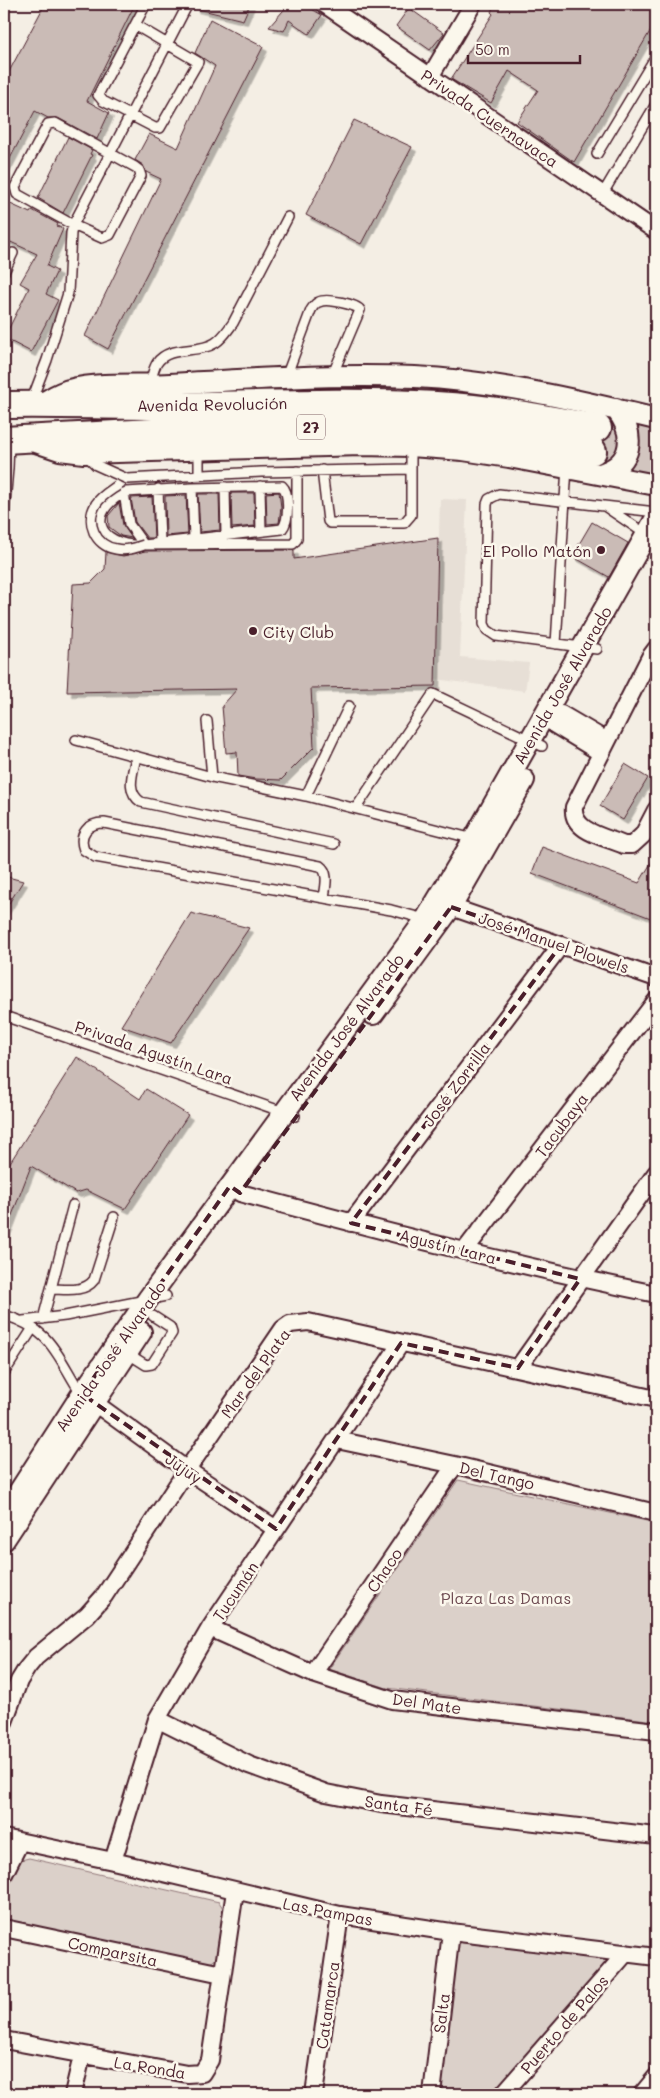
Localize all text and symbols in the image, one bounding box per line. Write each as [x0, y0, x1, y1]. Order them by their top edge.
scale bar [468, 32, 580, 64]
text: 50 m [475, 39, 510, 59]
street label: Privada Cuernavaca [417, 64, 563, 172]
street label: Avenida Revolución [137, 392, 287, 416]
road number: 27 [297, 414, 325, 440]
place label: El Pollo Matón [483, 540, 591, 561]
marker: El Pollo Matón [595, 544, 607, 556]
street label: Avenida José Alvarado [508, 602, 616, 768]
place label: City Club [263, 621, 334, 642]
marker: City Club [247, 625, 259, 637]
street label: José Manuel Plowels [476, 906, 632, 978]
street label: Avenida José Alvarado [284, 949, 408, 1105]
street label: Privada Agustín Lara [72, 1015, 236, 1089]
street label: José Zorrilla [417, 1038, 495, 1130]
street label: Tacubaya [530, 1089, 592, 1161]
street label: Agustín Lara [397, 1224, 499, 1268]
street label: Avenida José Alvarado [50, 1277, 170, 1435]
street label: Mar del Plata [215, 1324, 295, 1422]
street label: Jujuy [162, 1448, 206, 1488]
street label: Del Tango [457, 1456, 537, 1494]
street label: Chaco [362, 1544, 406, 1596]
street label: Tucumán [207, 1557, 263, 1625]
park label: Plaza Las Damas [441, 1587, 571, 1608]
street label: Del Mate [391, 1688, 463, 1718]
street label: Santa Fé [363, 1790, 435, 1820]
street label: Las Pampas [281, 1892, 375, 1930]
street label: Comparsita [66, 1931, 160, 1971]
street label: Catamarca [310, 1960, 344, 2050]
street label: Puerto de Palos [515, 1970, 613, 2078]
street label: Salta [428, 1992, 454, 2034]
street label: La Ronda [113, 2051, 187, 2083]

